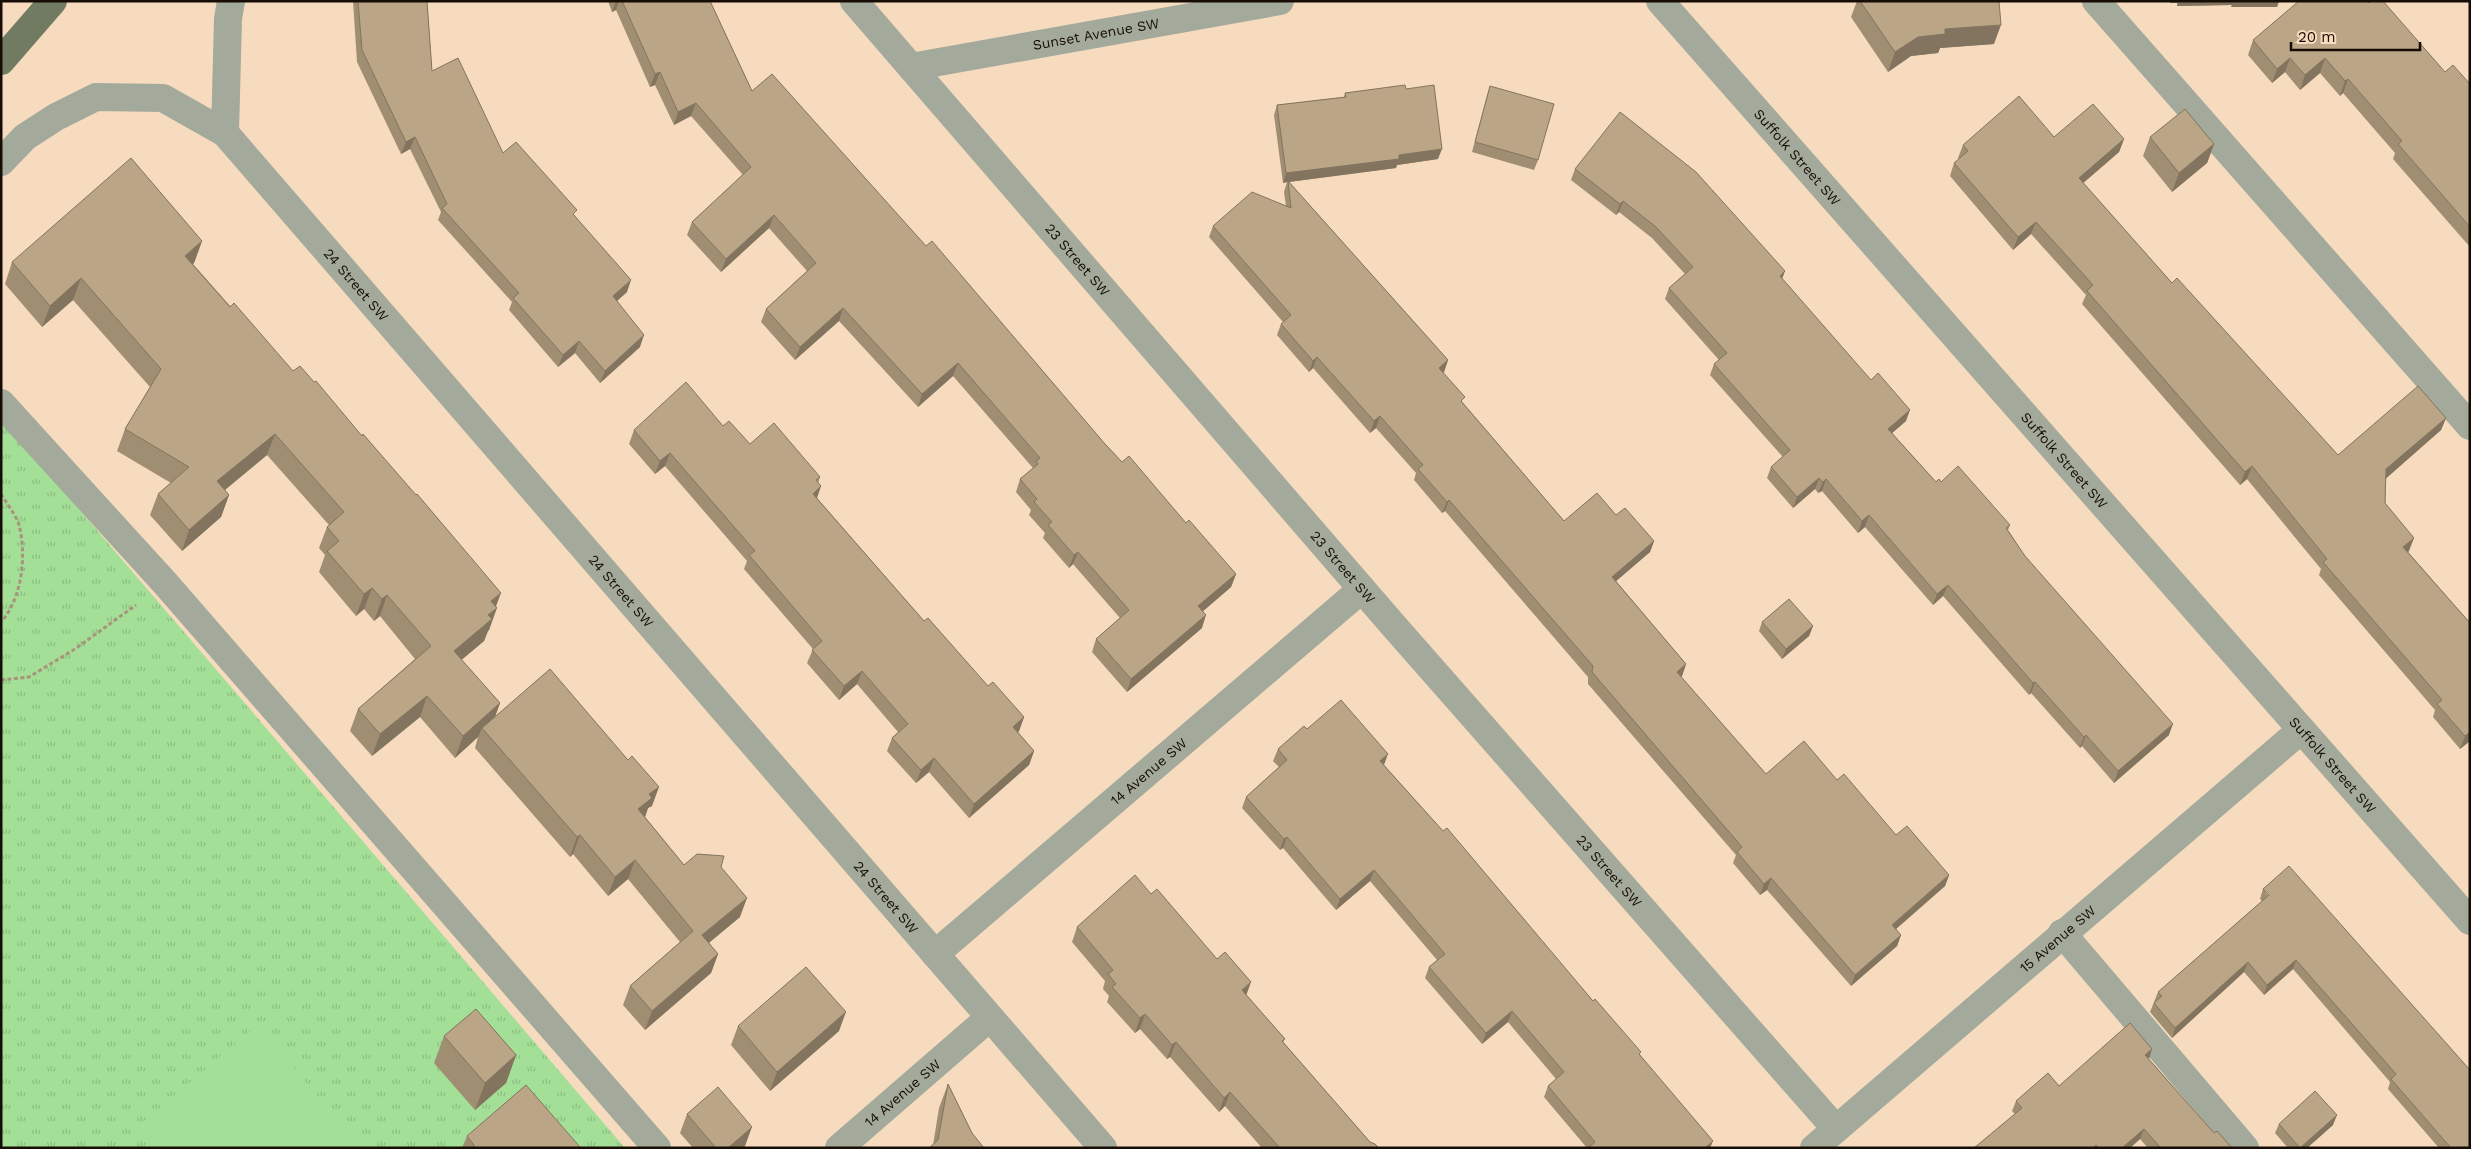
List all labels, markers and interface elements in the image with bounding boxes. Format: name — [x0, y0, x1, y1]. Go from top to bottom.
street label: Sunset Avenue SW — [1032, 15, 1161, 53]
scale bar — [2291, 20, 2420, 52]
text: 20 m — [2298, 28, 2336, 46]
street label: Suffolk Street SW — [1751, 106, 1844, 208]
street label: 23 Street SW — [1042, 220, 1113, 299]
street label: 24 Street SW — [321, 245, 392, 324]
street label: Suffolk Street SW — [2018, 409, 2111, 512]
street label: 23 Street SW — [1307, 528, 1379, 607]
street label: 24 Street SW — [586, 552, 657, 630]
street label: Suffolk Street SW — [2286, 714, 2379, 816]
street label: 14 Avenue SW — [1107, 734, 1190, 808]
street label: 23 Street SW — [1573, 832, 1645, 910]
street label: 24 Street SW — [850, 858, 922, 937]
street label: 15 Avenue SW — [2017, 902, 2099, 976]
street label: 14 Avenue SW — [861, 1056, 944, 1130]

